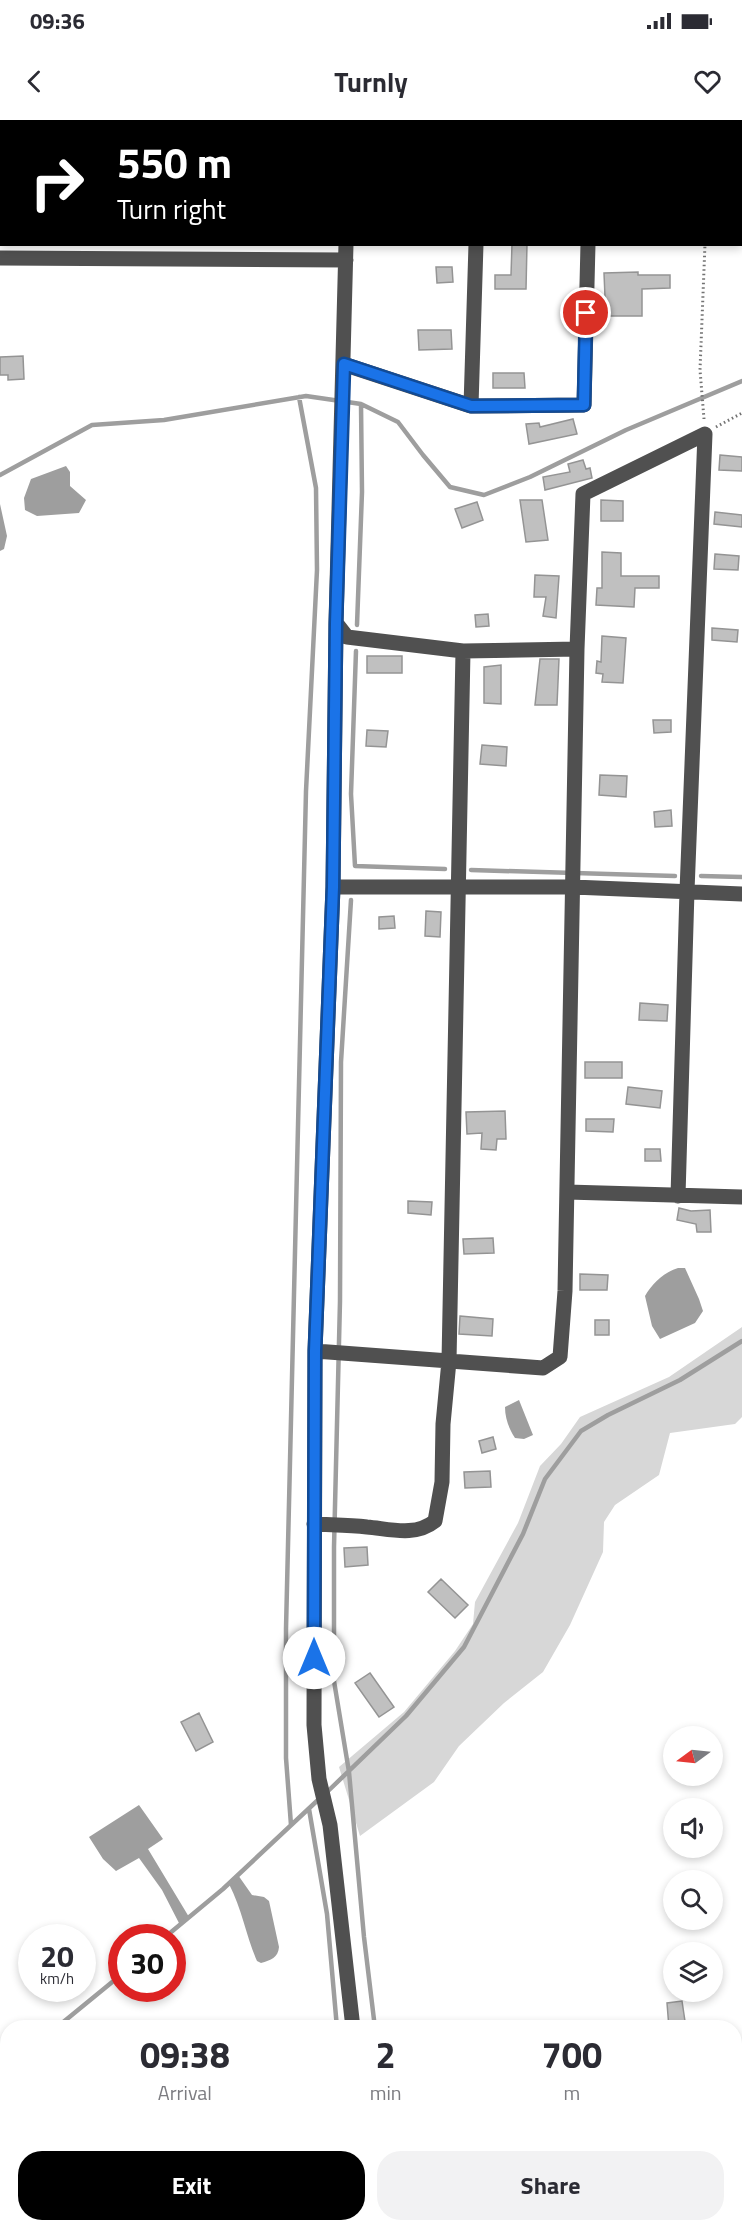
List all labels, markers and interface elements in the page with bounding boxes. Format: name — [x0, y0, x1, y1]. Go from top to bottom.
text: 09:36 — [30, 4, 85, 38]
text: Turnly — [334, 61, 408, 102]
icon: back — [18, 65, 51, 98]
icon: heart — [691, 65, 724, 98]
text: 550 m — [117, 130, 232, 194]
icon: right — [18, 144, 96, 222]
text: Turn right — [117, 188, 226, 229]
pin — [560, 287, 611, 338]
icon: arrive — [569, 296, 602, 329]
position arrow — [282, 1626, 346, 1690]
north arrow — [663, 1726, 723, 1786]
map controls — [663, 1726, 723, 2002]
button: sound — [663, 1798, 723, 1858]
button: search — [663, 1870, 723, 1930]
speed limit sign: 30 — [108, 1924, 186, 2002]
text: 20 — [40, 1933, 74, 1979]
button: layers — [663, 1942, 723, 2002]
text: km/h — [40, 1967, 74, 1990]
text: 09:38 — [140, 2027, 230, 2082]
text: 2 — [376, 2027, 396, 2082]
text: 700 — [542, 2027, 602, 2082]
text: Arrival — [158, 2077, 212, 2108]
text: min — [370, 2077, 402, 2108]
text: m — [563, 2077, 580, 2108]
button: Exit — [18, 2151, 365, 2220]
button: Share — [377, 2151, 724, 2220]

